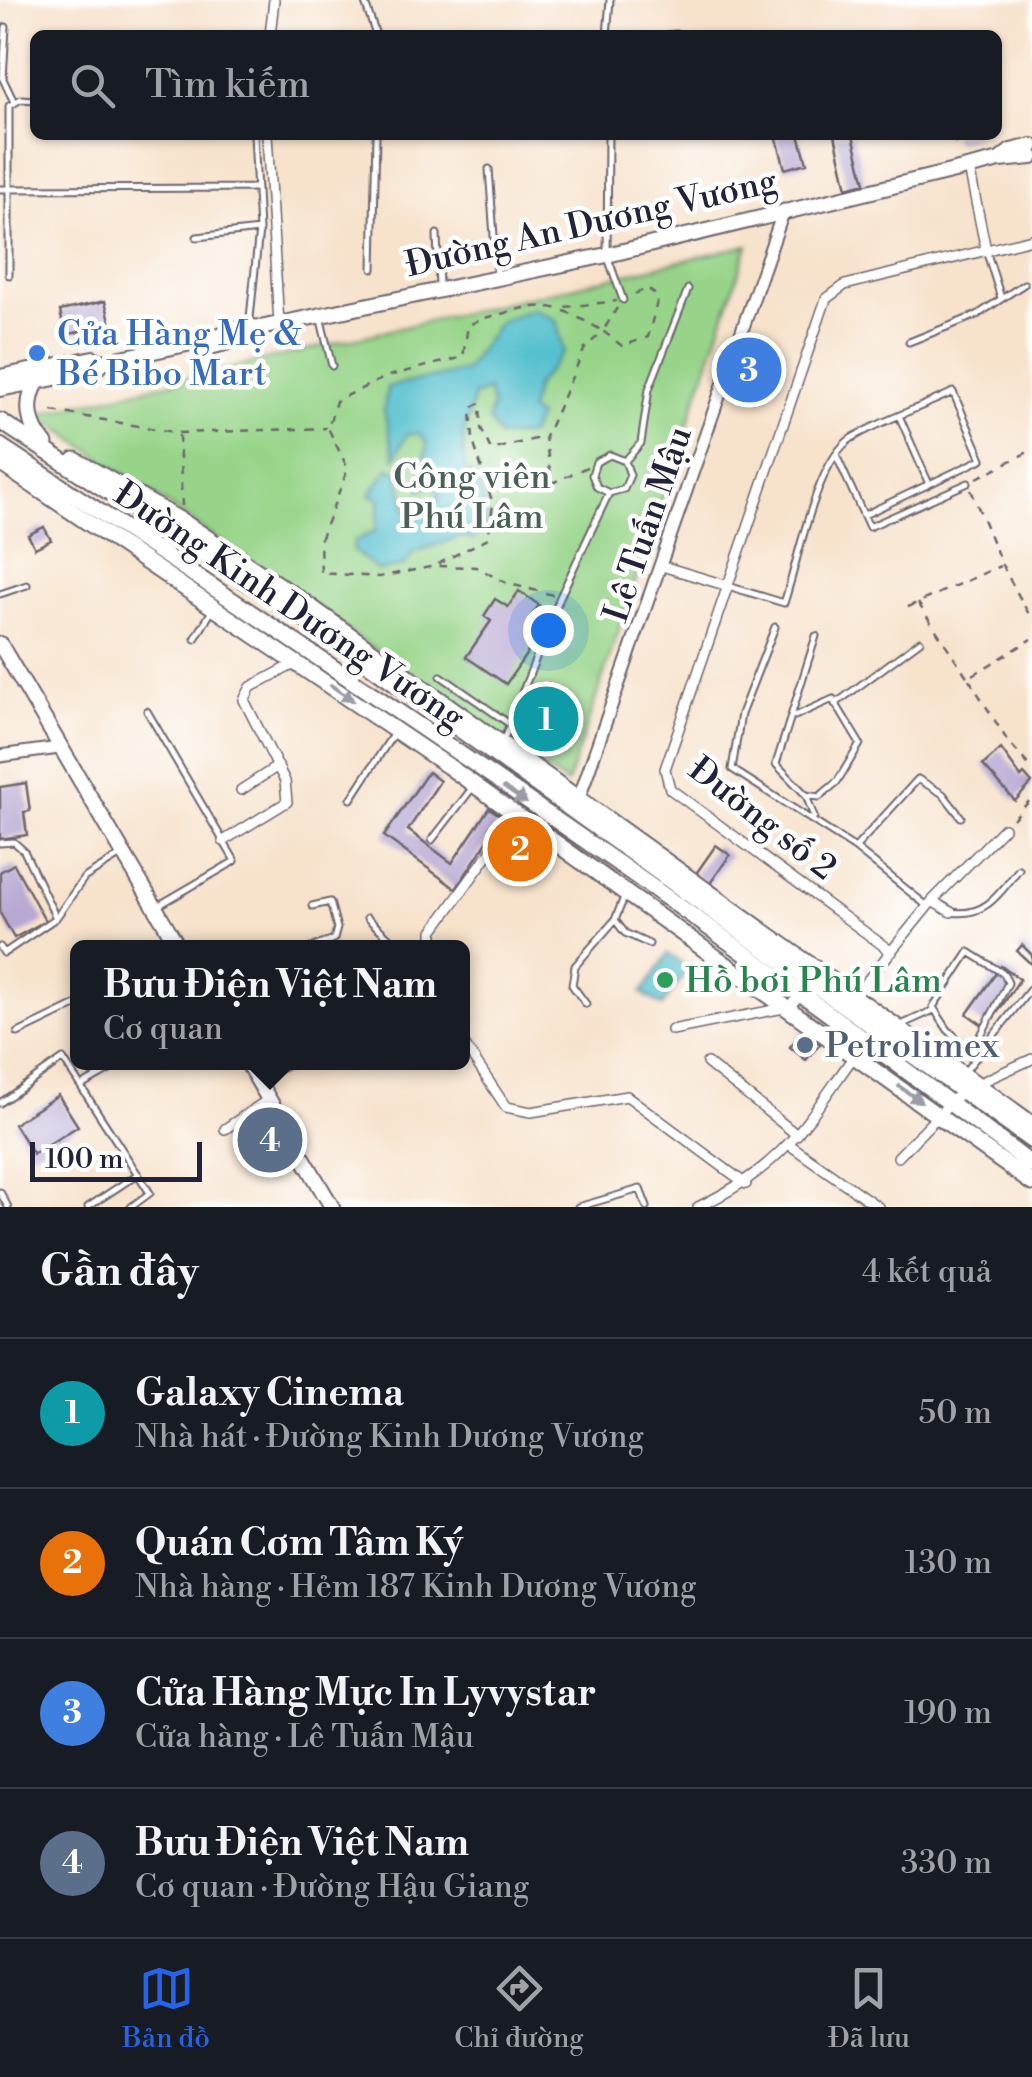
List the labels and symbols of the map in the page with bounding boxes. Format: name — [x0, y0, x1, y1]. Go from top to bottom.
street label: Đường An Dương Vương — [401, 160, 781, 287]
place label: Cửa Hàng Mẹ & Bé Bibo Mart — [56, 313, 302, 396]
pin: 3 — [716, 332, 782, 408]
marker: Cửa Hàng Mẹ & Bé Bibo Mart — [26, 342, 48, 364]
street label: Lê Tuấn Mậu — [595, 421, 702, 628]
park label: Công viên Phú Lâm — [393, 456, 551, 539]
street label: Đường Kinh Dương Vương — [106, 473, 473, 740]
your location — [523, 605, 574, 656]
pin: 1 — [514, 682, 578, 756]
one-way arrow — [329, 683, 356, 702]
street label: Đường số 2 — [680, 748, 844, 890]
one-way arrow — [502, 785, 529, 803]
pin: 2 — [488, 812, 552, 886]
place label: Hồ bơi Phú Lâm — [685, 960, 942, 1003]
marker: Hồ bơi Phú Lâm — [654, 969, 676, 991]
place label: Petrolimex — [825, 1025, 1000, 1068]
marker: Petrolimex — [794, 1034, 816, 1056]
one-way arrow — [896, 1084, 923, 1104]
pin: 4 — [238, 1102, 302, 1178]
scale bar — [30, 1137, 202, 1182]

